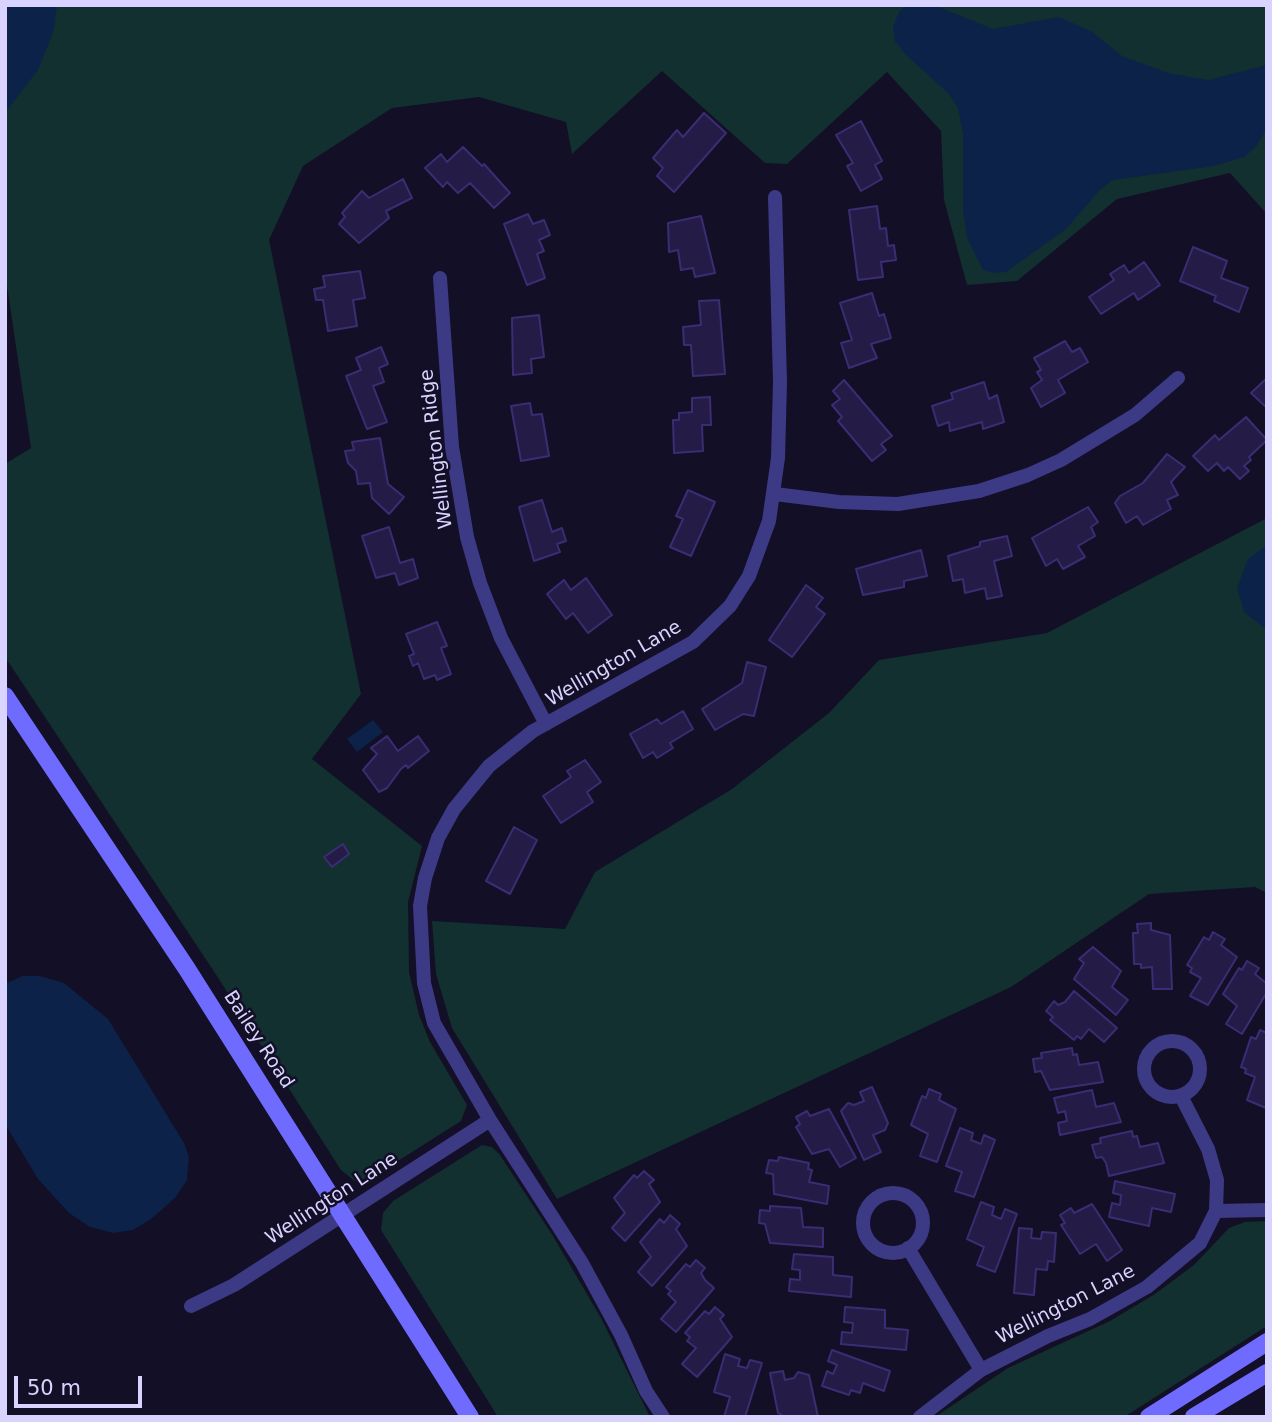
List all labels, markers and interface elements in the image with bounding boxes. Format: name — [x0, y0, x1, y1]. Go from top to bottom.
street label: Wellington Ridge — [416, 368, 458, 530]
street label: Wellington Lane — [542, 616, 686, 712]
street label: Bailey Road — [218, 987, 298, 1093]
street label: Wellington Lane — [262, 1148, 402, 1250]
street label: Wellington Lane — [993, 1260, 1139, 1350]
scale bar — [18, 1362, 145, 1406]
text: 50 m — [27, 1376, 81, 1400]

